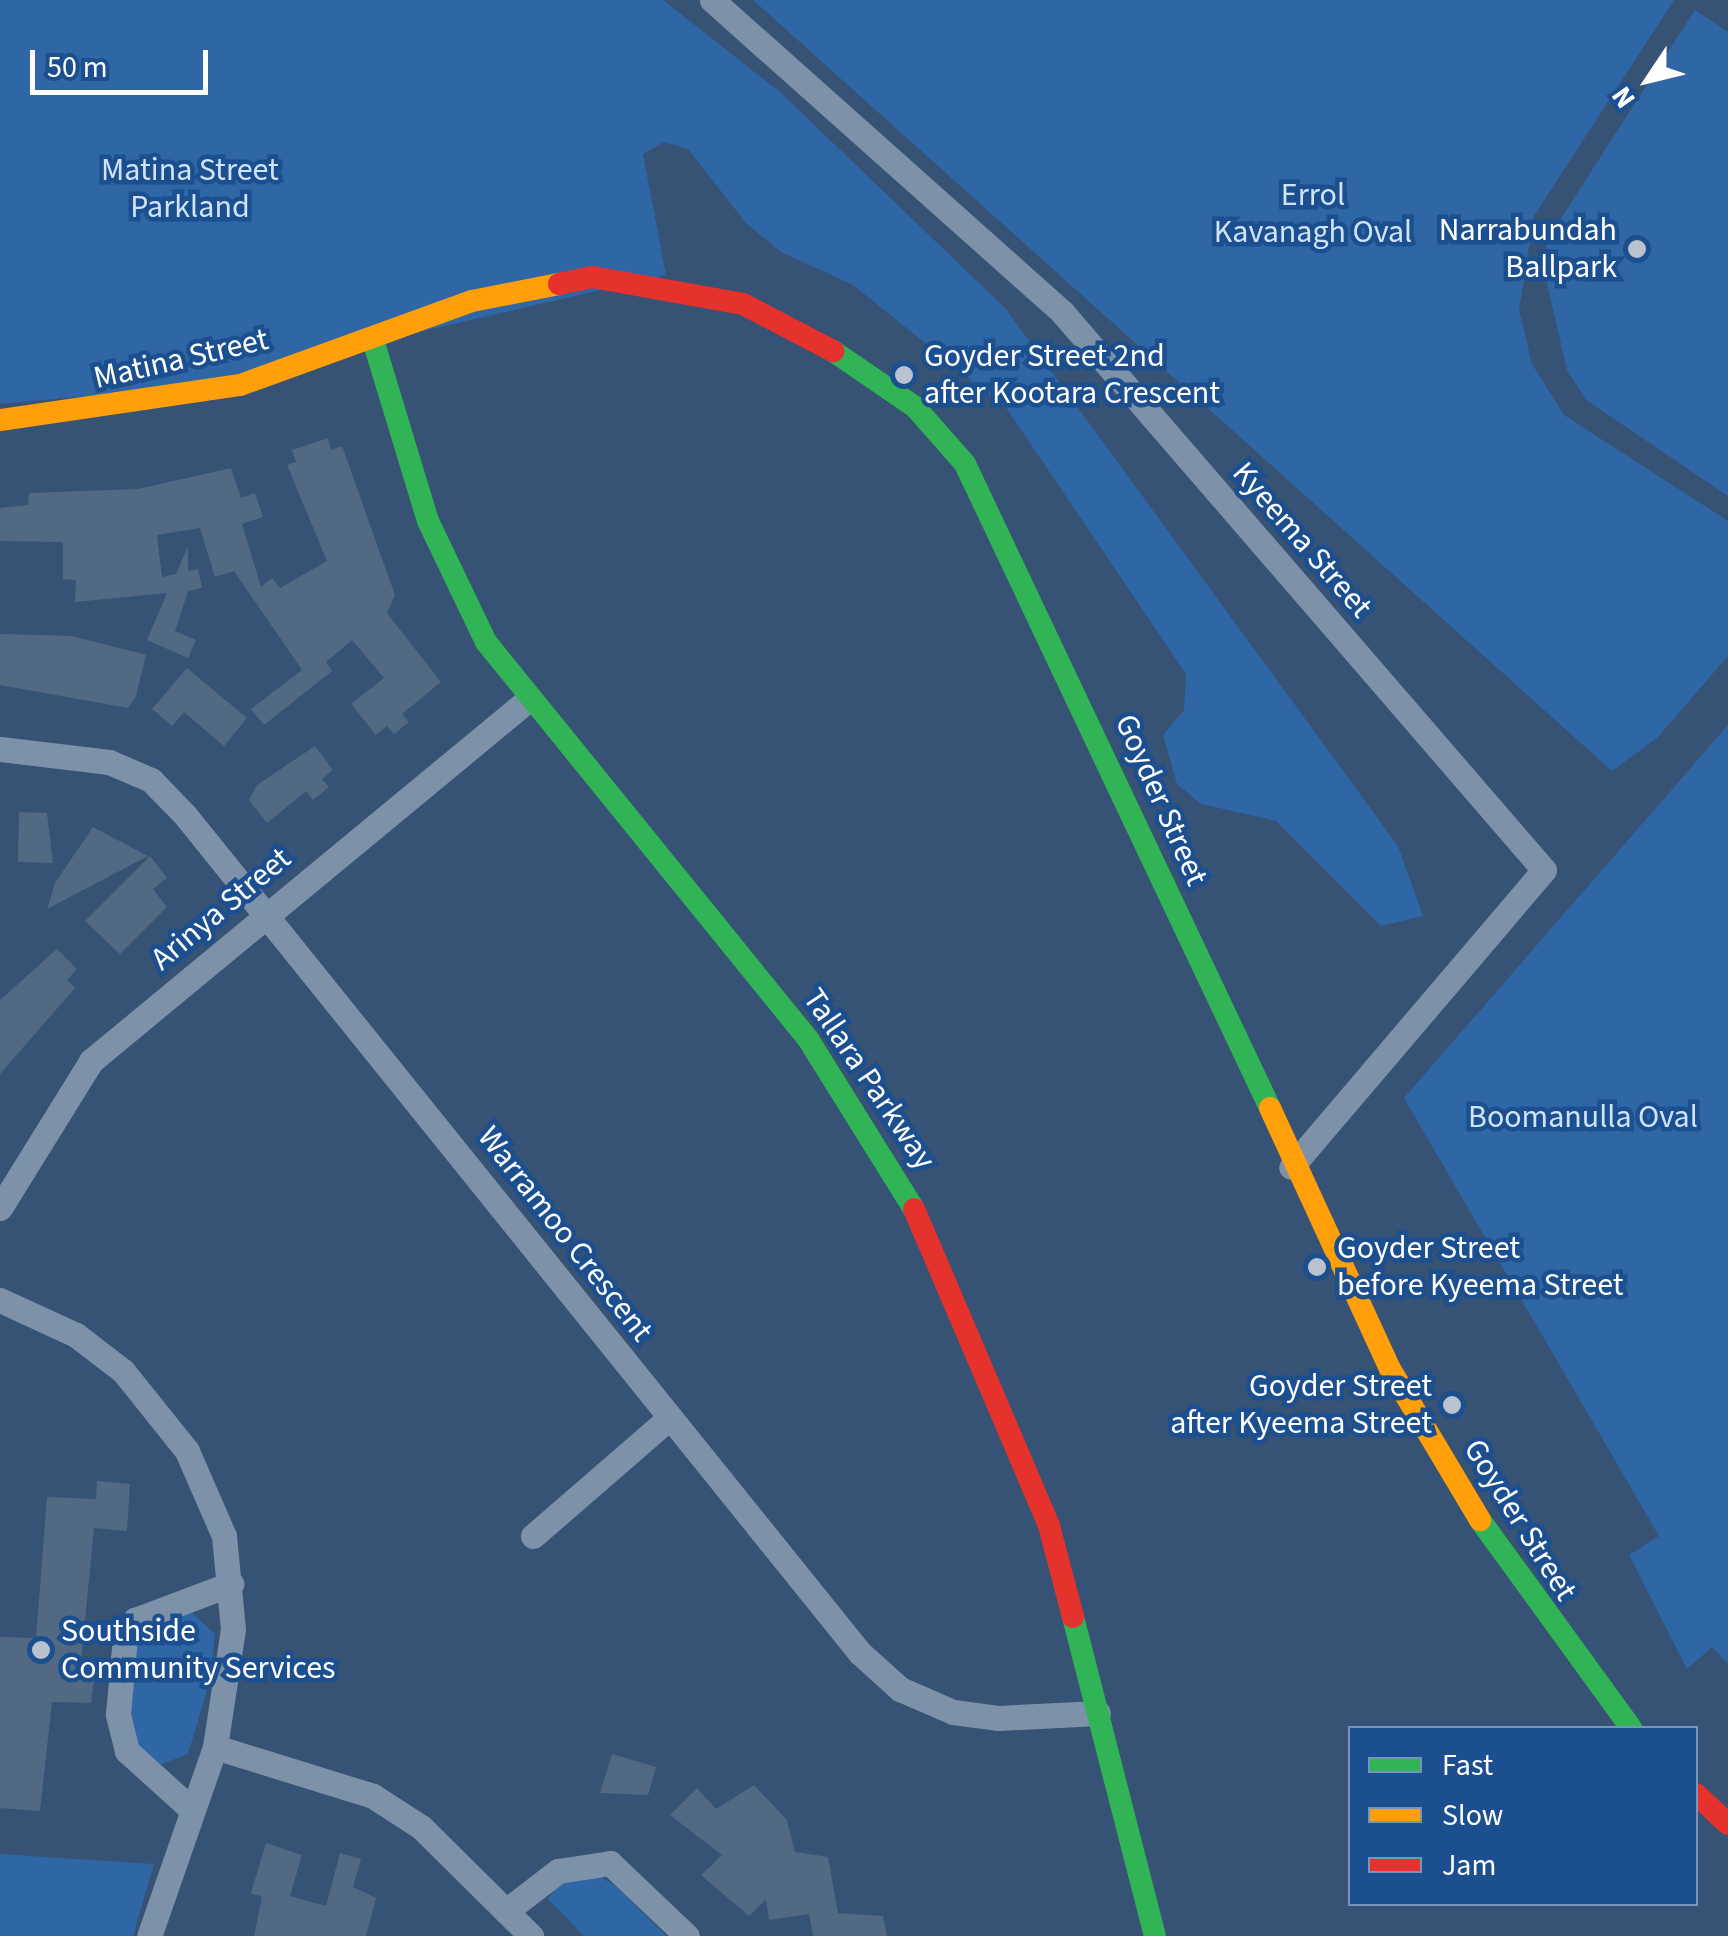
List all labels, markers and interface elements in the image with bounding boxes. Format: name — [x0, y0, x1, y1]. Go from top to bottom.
scale bar — [35, 30, 212, 92]
north arrow — [1598, 30, 1698, 130]
text: 50 m — [47, 46, 108, 89]
text: N — [1602, 78, 1645, 116]
park label: Matina Street Parkland — [101, 152, 279, 227]
park label: Errol Kavanagh Oval — [1214, 177, 1412, 252]
place label: Narrabundah Ballpark — [1439, 212, 1617, 287]
marker: Narrabundah Ballpark — [1626, 238, 1648, 260]
street label: Matina Street — [90, 320, 272, 398]
place label: Goyder Street 2nd after Kootara Crescent — [924, 338, 1220, 413]
marker: Goyder Street 2nd after Kootara Crescent — [893, 364, 915, 386]
street label: Kyeema Street — [1224, 454, 1380, 626]
street label: Goyder Street — [1106, 709, 1216, 891]
street label: Arinya Street — [143, 839, 299, 979]
street label: Tallara Parkway — [794, 981, 944, 1177]
park label: Boomanulla Oval — [1468, 1098, 1698, 1136]
street label: Warramoo Crescent — [469, 1119, 661, 1349]
place label: Goyder Street before Kyeema Street — [1337, 1230, 1624, 1305]
marker: Goyder Street before Kyeema Street — [1306, 1256, 1328, 1278]
place label: Goyder Street after Kyeema Street — [1170, 1368, 1432, 1443]
marker: Goyder Street after Kyeema Street — [1441, 1394, 1463, 1416]
street label: Goyder Street — [1455, 1432, 1585, 1608]
place label: Southside Community Services — [61, 1613, 335, 1688]
marker: Southside Community Services — [30, 1639, 52, 1661]
legend — [1348, 1726, 1698, 1906]
text: Fast — [1442, 1744, 1493, 1787]
text: Slow — [1442, 1794, 1503, 1837]
text: Jam — [1442, 1844, 1496, 1887]

